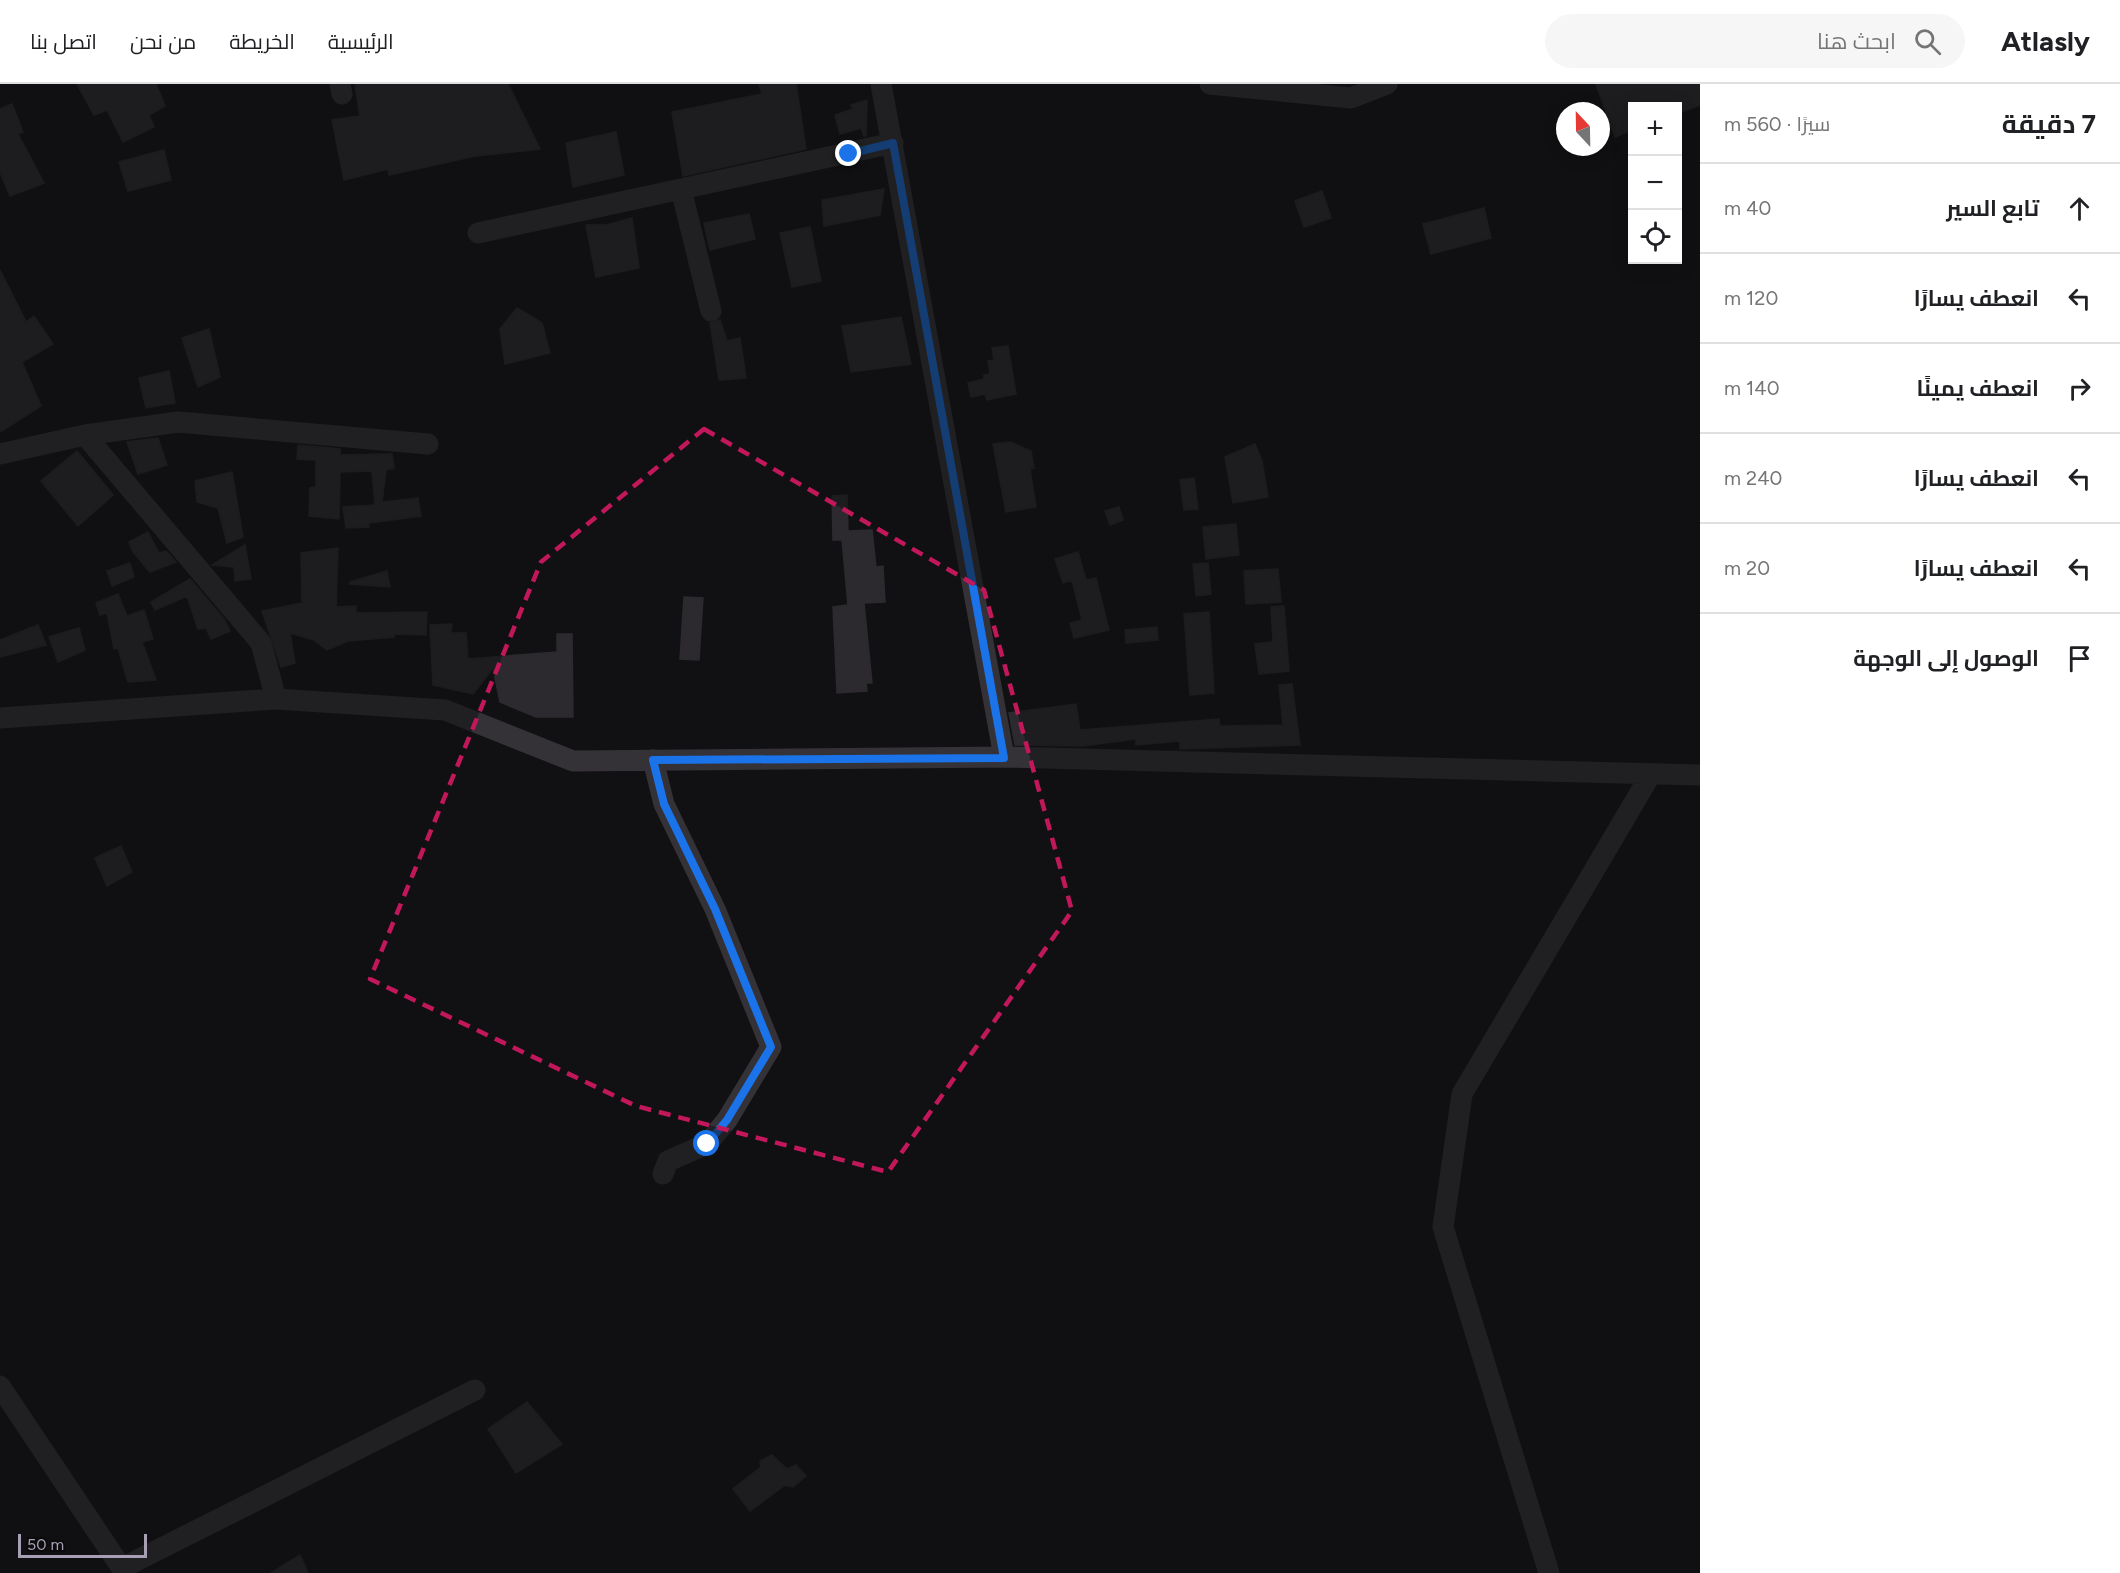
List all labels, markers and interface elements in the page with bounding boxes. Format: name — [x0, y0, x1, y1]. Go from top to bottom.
search box — [1545, 14, 1965, 68]
text: Atlasly — [2001, 24, 2090, 58]
icon: search — [1911, 25, 1944, 58]
text: ابحث هنا — [1817, 28, 1896, 55]
text: اتصل بنا — [30, 29, 97, 54]
text: من نحن — [130, 29, 196, 54]
text: الخريطة — [229, 29, 295, 54]
text: الرئيسية — [328, 29, 394, 54]
north arrow — [1556, 102, 1610, 156]
map controls — [1628, 102, 1682, 264]
button: + — [1628, 102, 1682, 156]
text: 7 دقيقة — [2002, 108, 2096, 140]
text: سيرًا · 560 m — [1724, 112, 1830, 136]
route end — [835, 140, 861, 166]
button: − — [1628, 156, 1682, 210]
icon: ahead — [2063, 192, 2096, 225]
text: تابع السير — [1946, 195, 2039, 222]
text: 40 m — [1724, 196, 1771, 220]
button: locate — [1628, 210, 1682, 264]
icon: left — [2063, 282, 2096, 315]
text: انعطف يسارًا — [1914, 285, 2039, 312]
text: 120 m — [1724, 286, 1778, 310]
icon: right — [2063, 372, 2096, 405]
text: انعطف يمينًا — [1916, 375, 2039, 402]
text: 140 m — [1724, 376, 1779, 400]
icon: left — [2063, 462, 2096, 495]
text: انعطف يسارًا — [1914, 465, 2039, 492]
text: 240 m — [1724, 466, 1782, 490]
icon: left — [2063, 552, 2096, 585]
text: انعطف يسارًا — [1914, 555, 2039, 582]
text: 20 m — [1724, 556, 1770, 580]
icon: arrive — [2063, 642, 2096, 675]
text: الوصول إلى الوجهة — [1853, 645, 2039, 672]
route start — [693, 1130, 719, 1156]
scale bar — [18, 1531, 147, 1558]
text: 50 m — [27, 1535, 64, 1554]

